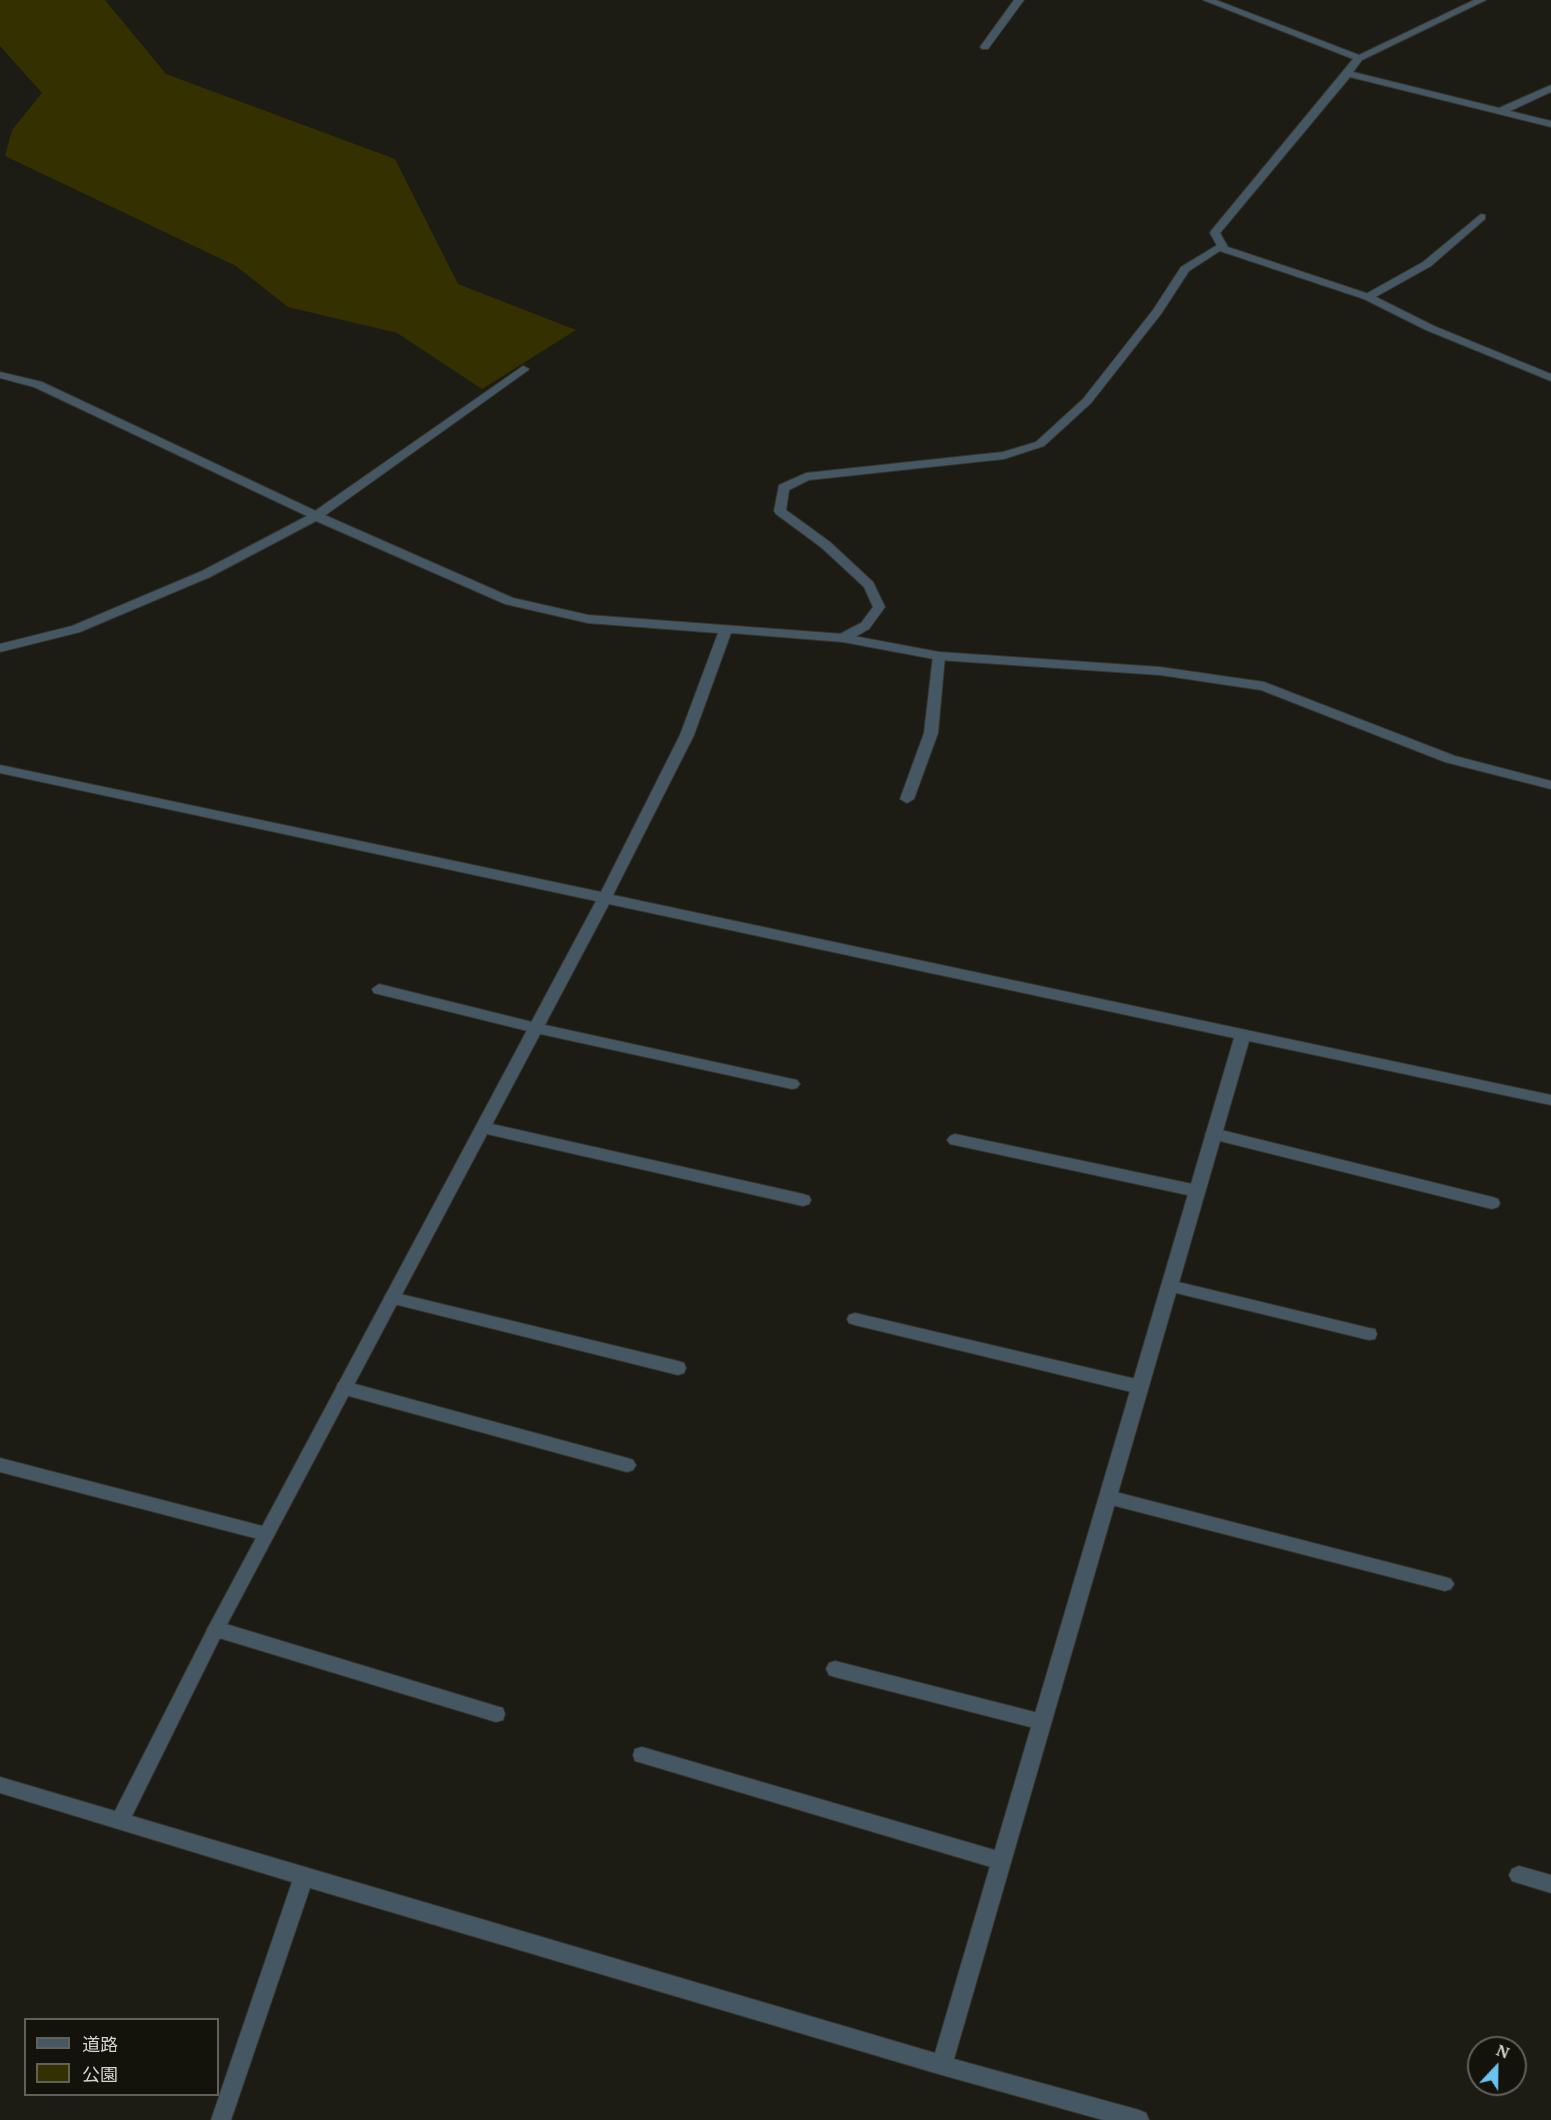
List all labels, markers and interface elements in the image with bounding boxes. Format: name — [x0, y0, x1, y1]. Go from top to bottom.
legend — [24, 2018, 219, 2096]
text: 道路 — [82, 2032, 118, 2056]
north arrow — [1467, 2036, 1527, 2096]
text: N — [1493, 2039, 1513, 2064]
text: 公園 — [82, 2062, 118, 2086]

